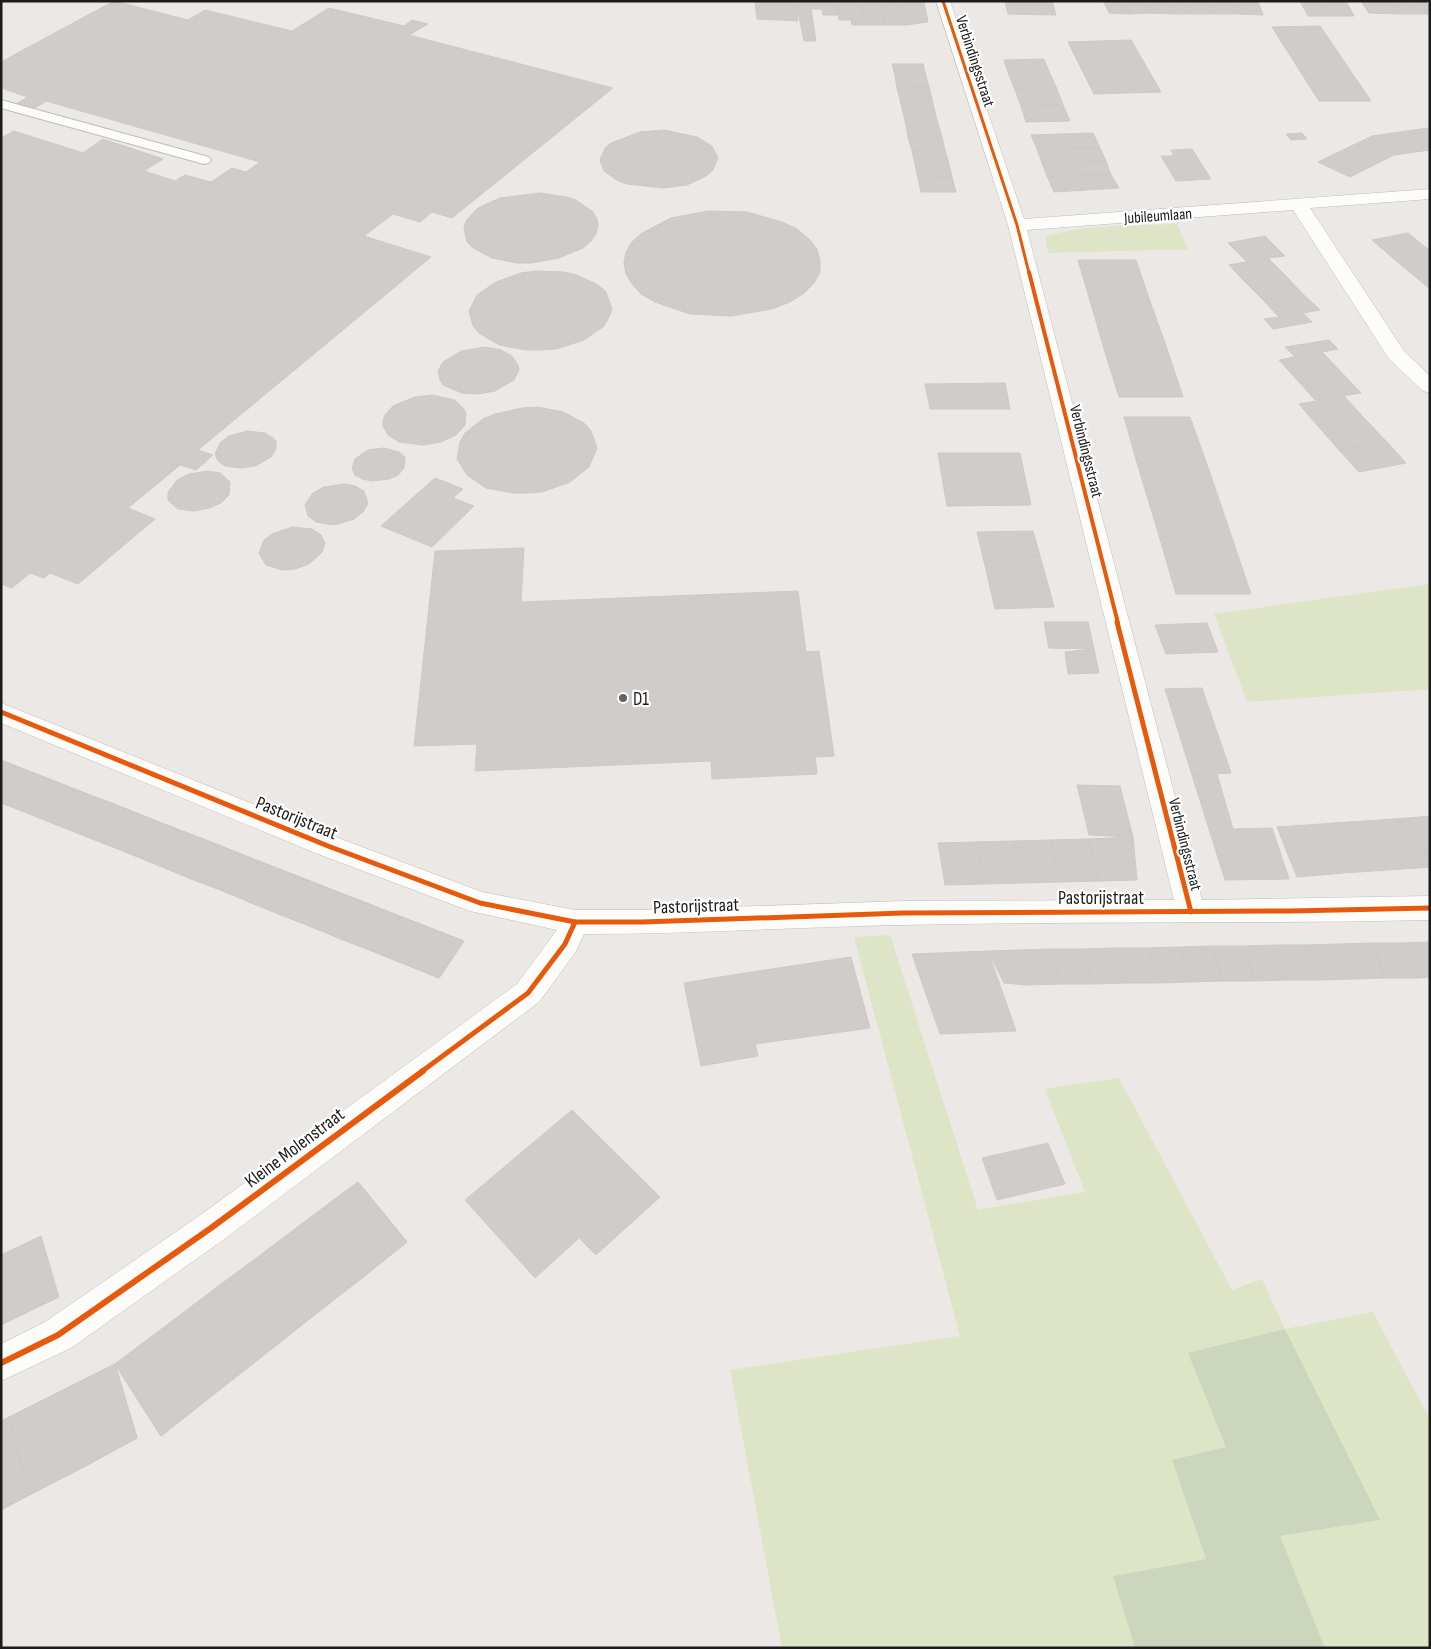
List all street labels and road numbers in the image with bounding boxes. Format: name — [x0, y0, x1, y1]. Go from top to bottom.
street label: Verbindingsstraat — [951, 13, 998, 110]
street label: Jubileumlaan — [1122, 205, 1193, 228]
street label: Verbindingsstraat — [1065, 403, 1106, 500]
street label: Pastorijstraat — [252, 792, 341, 845]
street label: Verbindingsstraat — [1164, 796, 1205, 893]
street label: Pastorijstraat — [1058, 887, 1144, 910]
street label: Pastorijstraat — [653, 893, 740, 919]
street label: Kleine Molenstraat — [241, 1103, 349, 1193]

